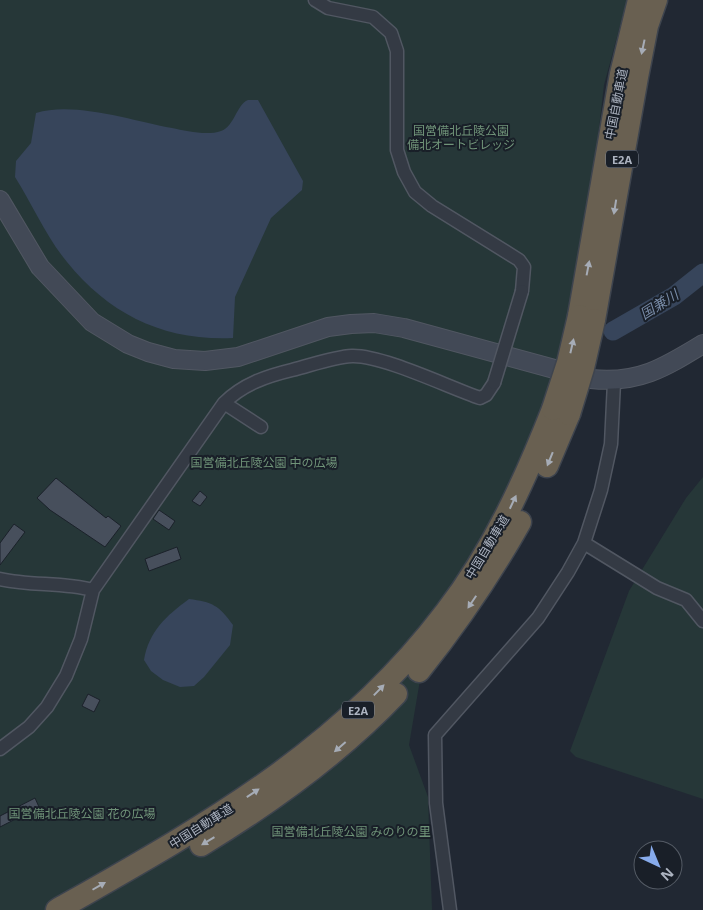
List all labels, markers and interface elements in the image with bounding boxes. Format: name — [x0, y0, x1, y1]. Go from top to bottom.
one-way arrow — [639, 39, 647, 54]
street label: 中国自動車道 — [601, 67, 631, 141]
park label: 国営備北丘陵公園 備北オートビレッジ — [407, 122, 515, 153]
road number: E2A — [606, 150, 638, 168]
one-way arrow — [610, 199, 618, 215]
one-way arrow — [584, 260, 592, 275]
water label: 国兼川 — [636, 284, 684, 323]
one-way arrow — [568, 338, 576, 354]
one-way arrow — [546, 452, 554, 467]
park label: 国営備北丘陵公園 中の広場 — [190, 454, 338, 471]
one-way arrow — [510, 495, 518, 509]
street label: 中国自動車道 — [461, 512, 513, 582]
one-way arrow — [467, 595, 477, 608]
one-way arrow — [373, 684, 385, 696]
road number: E2A — [342, 702, 374, 718]
one-way arrow — [334, 741, 346, 753]
one-way arrow — [247, 788, 260, 798]
street label: 中国自動車道 — [166, 800, 236, 852]
park label: 国営備北丘陵公園 花の広場 — [8, 805, 156, 822]
park label: 国営備北丘陵公園 みのりの里 — [271, 823, 431, 840]
one-way arrow — [201, 837, 214, 846]
north arrow — [633, 840, 683, 890]
text: N — [657, 864, 678, 886]
one-way arrow — [92, 882, 107, 890]

